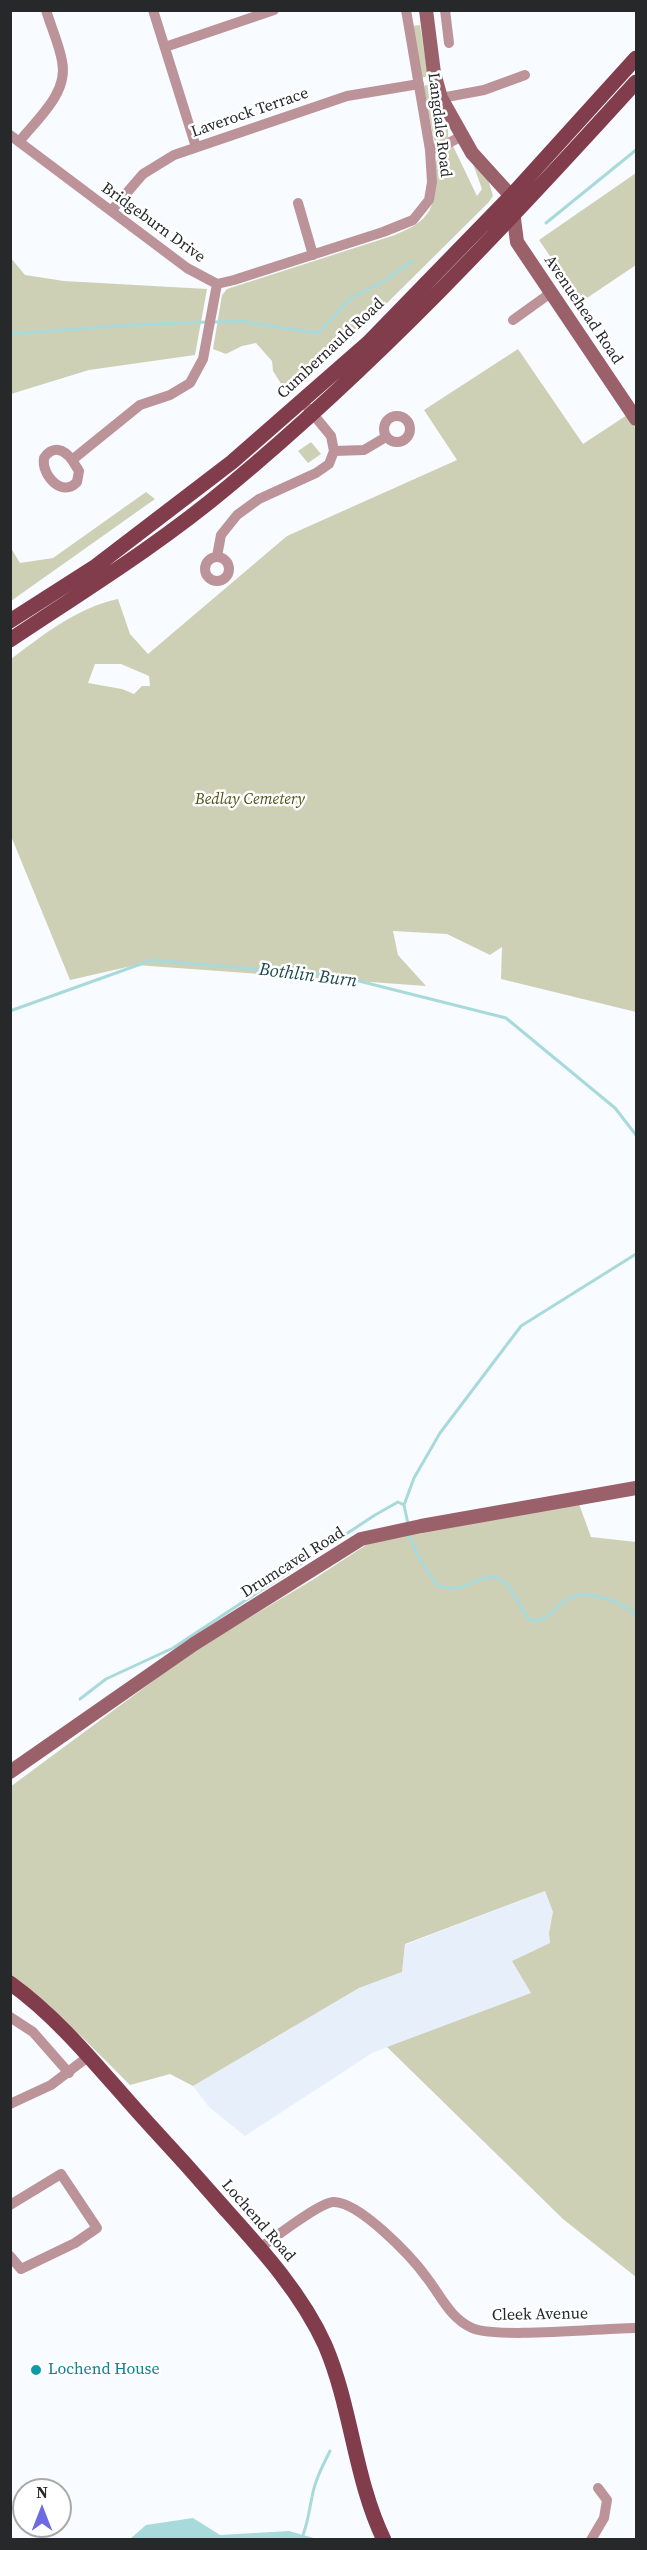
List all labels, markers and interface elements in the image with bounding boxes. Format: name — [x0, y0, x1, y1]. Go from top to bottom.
street label: Langdale Road — [423, 72, 455, 178]
street label: Laverock Terrace — [189, 84, 311, 142]
street label: Bridgeburn Drive — [97, 179, 209, 267]
street label: Avenuehead Road — [539, 252, 627, 368]
street label: Cumbernauld Road — [274, 295, 388, 403]
park label: Bedlay Cemetery — [195, 790, 305, 810]
water label: Bothlin Burn — [258, 959, 358, 993]
street label: Drumcavel Road — [238, 1524, 348, 1602]
street label: Lochend Road — [217, 2176, 299, 2266]
street label: Cleek Avenue — [492, 2305, 588, 2325]
place label: Lochend House — [48, 2360, 160, 2380]
marker: Lochend House — [29, 2363, 43, 2377]
north arrow — [12, 2478, 72, 2538]
text: N — [36, 2481, 48, 2503]

